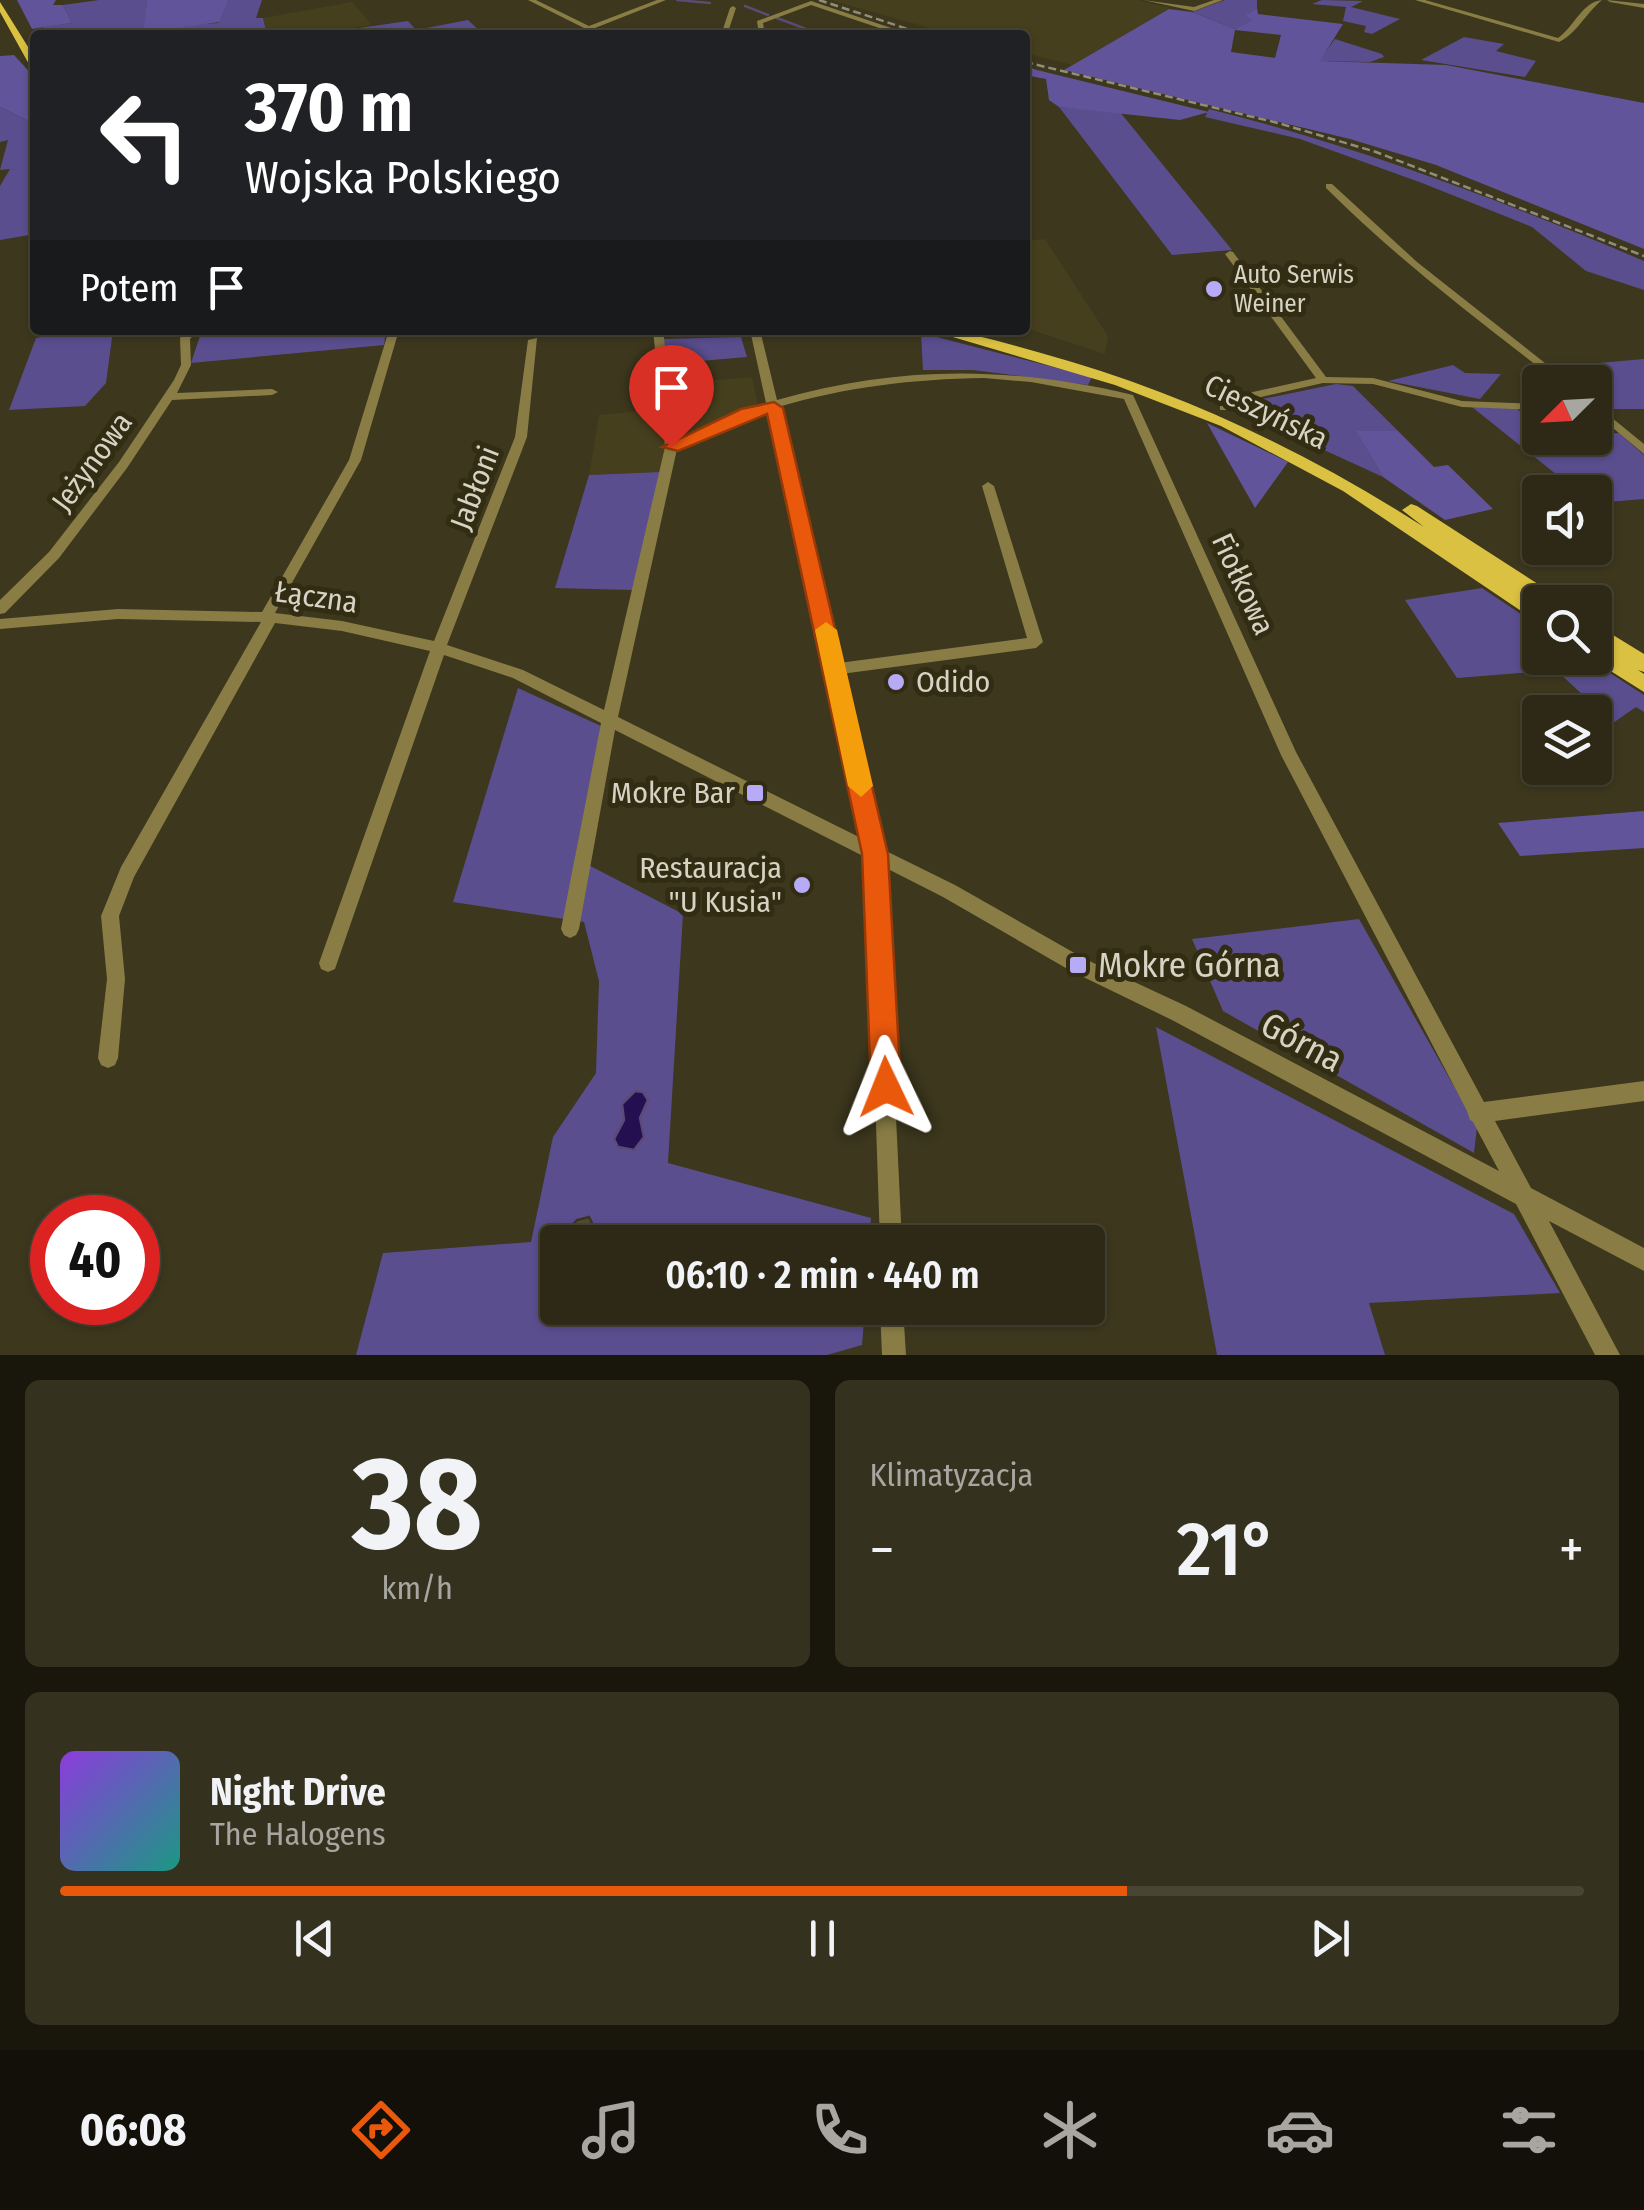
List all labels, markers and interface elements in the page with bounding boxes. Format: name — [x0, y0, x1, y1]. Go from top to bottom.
text: 370 m — [245, 66, 413, 150]
icon: left — [80, 70, 210, 200]
text: Wojska Polskiego — [245, 151, 561, 205]
icon: arrive — [199, 260, 254, 315]
place label: Auto Serwis Weiner — [1234, 260, 1354, 319]
text: Potem — [80, 265, 179, 311]
marker: Auto Serwis Weiner — [1203, 278, 1225, 300]
pin — [629, 345, 714, 448]
icon: arrive — [644, 360, 699, 415]
north arrow — [1522, 365, 1612, 455]
map controls — [1522, 365, 1612, 785]
street label: Cieszyńska — [1199, 367, 1333, 457]
street label: Jeżynowa — [44, 405, 140, 519]
street label: Jabłoni — [443, 441, 507, 535]
button: sound — [1522, 475, 1612, 565]
street label: Fiołkowa — [1204, 528, 1282, 640]
street label: Łączna — [272, 573, 360, 621]
button: search — [1522, 585, 1612, 675]
place label: Odido — [916, 664, 990, 700]
marker: Odido — [885, 671, 907, 693]
button: layers — [1522, 695, 1612, 785]
place label: Mokre Bar — [611, 775, 736, 811]
marker: Mokre Bar — [744, 782, 766, 804]
place label: Restauracja "U Kusia" — [639, 850, 782, 920]
marker: Restauracja "U Kusia" — [791, 874, 813, 896]
place label: Mokre Górna — [1098, 944, 1281, 986]
marker: Mokre Górna — [1067, 954, 1089, 976]
street label: Górna — [1254, 1003, 1350, 1081]
position arrow — [834, 1035, 938, 1139]
speed limit sign: 40 — [30, 1195, 160, 1325]
text: 06:10 · 2 min · 440 m — [665, 1252, 980, 1298]
text: 38 — [352, 1426, 482, 1582]
text: Klimatyzacja — [870, 1456, 1033, 1494]
text: 21° — [1177, 1505, 1276, 1595]
text: − — [870, 1517, 894, 1583]
text: + — [1559, 1517, 1584, 1583]
text: km/h — [382, 1569, 453, 1607]
text: Night Drive — [210, 1769, 386, 1815]
text: The Halogens — [210, 1815, 386, 1853]
icon: previous — [287, 1911, 342, 1966]
icon: pause — [795, 1911, 850, 1966]
icon: next — [1303, 1911, 1358, 1966]
icon: directions — [346, 2095, 416, 2165]
icon: music — [576, 2095, 646, 2165]
icon: phone — [805, 2095, 875, 2165]
icon: climate — [1035, 2095, 1105, 2165]
icon: car — [1265, 2095, 1335, 2165]
icon: filters — [1494, 2095, 1564, 2165]
text: 06:08 — [80, 2103, 187, 2157]

